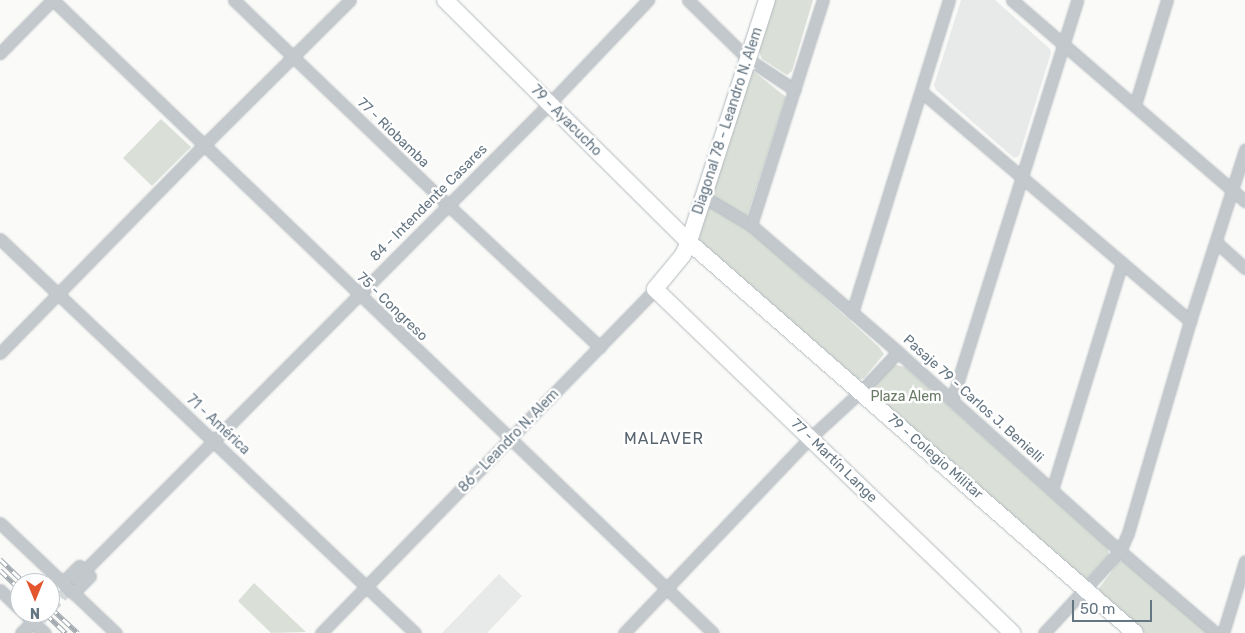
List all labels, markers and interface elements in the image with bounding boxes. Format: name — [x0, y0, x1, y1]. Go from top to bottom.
street label: Diagonal 78 - Leandro N. Alem — [690, 25, 766, 217]
street label: 79 - Ayacucho — [527, 82, 605, 160]
street label: 77 - Riobamba — [354, 95, 432, 171]
street label: 84 - Intendente Casares — [367, 141, 491, 265]
street label: 75 - Congreso — [353, 269, 431, 345]
street label: Pasaje 79 - Carlos J. Benielli — [900, 332, 1046, 466]
street label: 86 - Leandro N. Alem — [455, 386, 563, 496]
park label: Plaza Alem — [870, 389, 942, 405]
street label: 71 - América — [183, 391, 253, 459]
street label: 79 - Colegio Militar — [884, 411, 986, 503]
street label: 77 - Martín Lange — [787, 416, 881, 506]
district label: MALAVER — [623, 429, 705, 449]
north arrow — [10, 573, 60, 623]
scale bar — [1075, 590, 1155, 622]
text: 50 m — [1080, 600, 1115, 618]
text: N — [30, 604, 40, 621]

